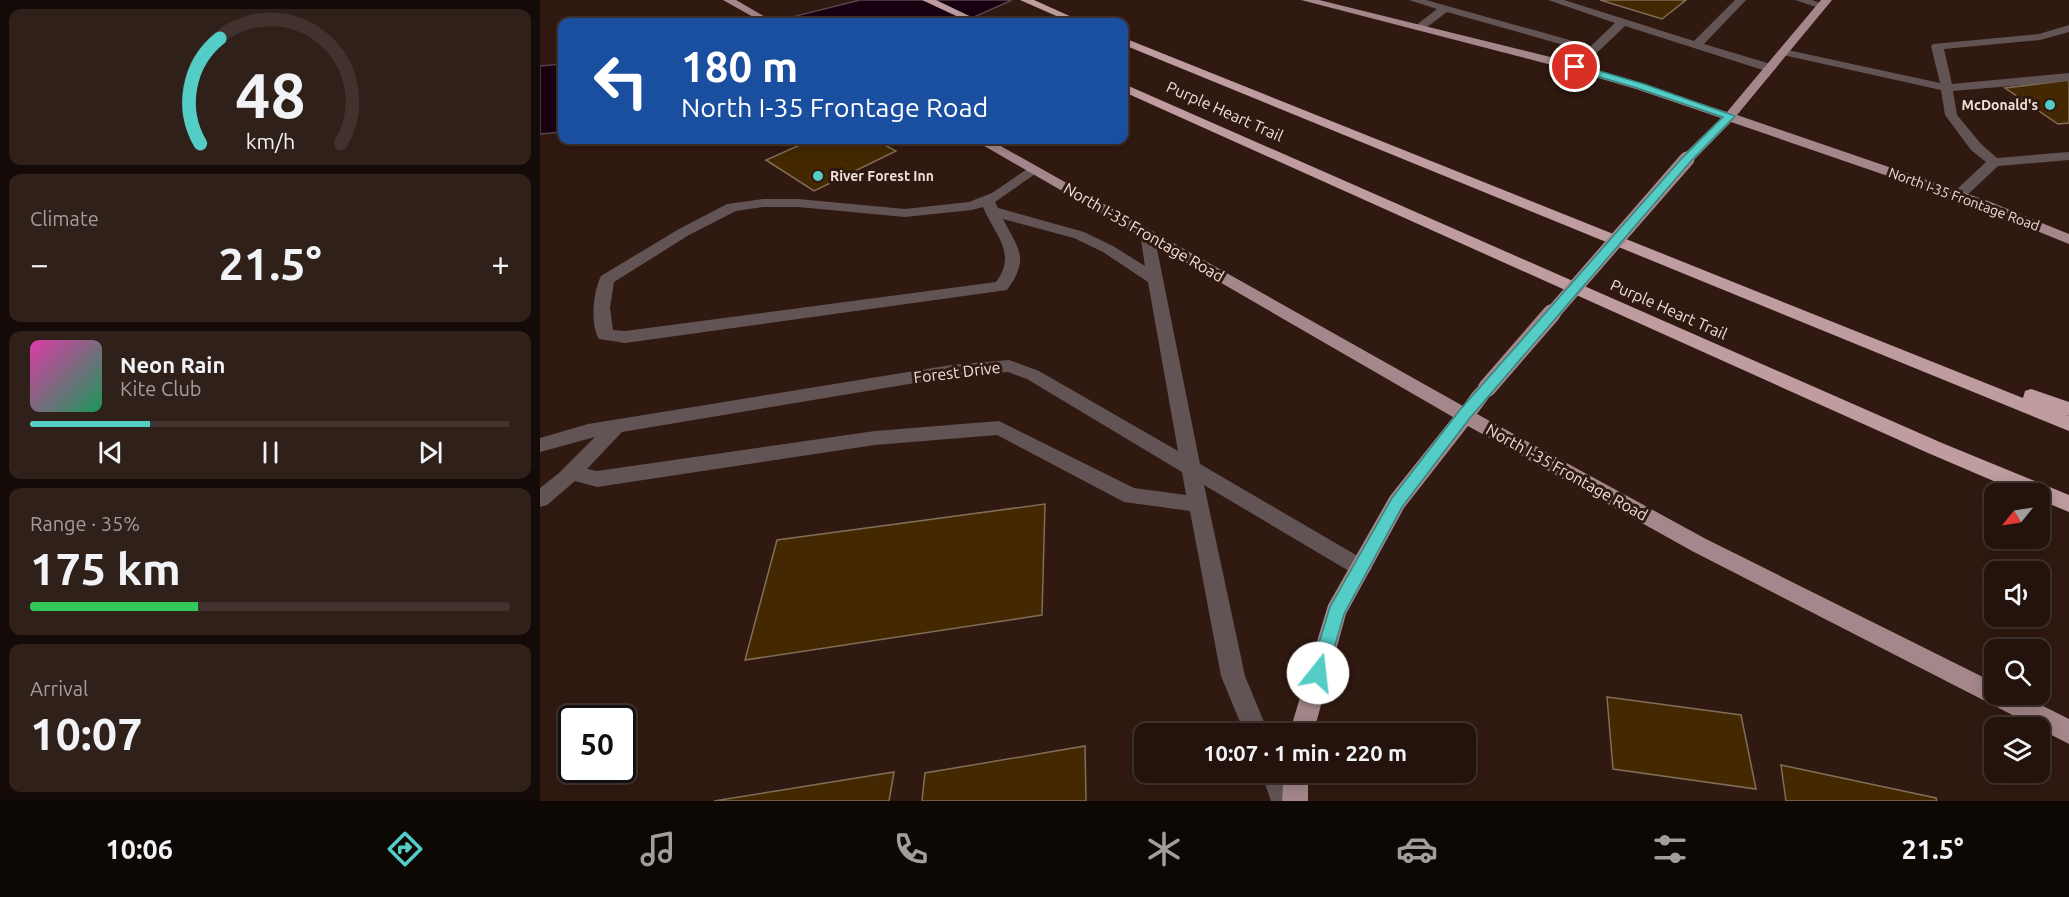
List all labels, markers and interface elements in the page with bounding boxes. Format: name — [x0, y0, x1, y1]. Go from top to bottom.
pin — [1549, 41, 1600, 92]
icon: left — [582, 42, 660, 120]
text: 180 m — [681, 43, 798, 90]
icon: arrive — [1558, 50, 1591, 83]
text: 48 — [235, 60, 305, 130]
street label: Purple Heart Trail — [1164, 77, 1286, 145]
text: North I-35 Frontage Road — [681, 92, 988, 122]
place label: McDonald's — [1962, 97, 2038, 113]
marker: McDonald's — [2043, 98, 2057, 112]
text: km/h — [245, 129, 295, 153]
street label: North I-35 Frontage Road — [1886, 164, 2042, 234]
place label: River Forest Inn — [830, 168, 934, 184]
marker: River Forest Inn — [811, 169, 825, 183]
street label: North I-35 Frontage Road — [1061, 179, 1227, 285]
text: Climate — [30, 207, 99, 230]
text: 21.5° — [218, 238, 322, 289]
text: − — [30, 245, 49, 282]
text: + — [491, 245, 510, 282]
street label: Purple Heart Trail — [1608, 275, 1730, 343]
text: Neon Rain — [120, 352, 225, 377]
street label: Forest Drive — [913, 358, 1001, 386]
text: Kite Club — [120, 377, 202, 400]
street label: North I-35 Frontage Road — [1483, 420, 1651, 524]
icon: previous — [94, 436, 127, 469]
icon: pause — [254, 436, 287, 469]
icon: next — [414, 436, 447, 469]
north arrow — [1984, 483, 2050, 549]
map controls — [1984, 483, 2050, 783]
text: Range · 35% — [30, 512, 140, 535]
text: 175 km — [30, 543, 181, 594]
button: sound — [1984, 561, 2050, 627]
button: search — [1984, 639, 2050, 705]
position arrow — [1286, 641, 1350, 705]
text: Arrival — [30, 677, 88, 700]
speed limit sign: 50 — [558, 705, 636, 783]
text: 10:07 — [30, 708, 143, 759]
button: layers — [1984, 717, 2050, 783]
text: 10:07 · 1 min · 220 m — [1203, 740, 1407, 765]
icon: directions — [384, 828, 426, 870]
icon: music — [637, 828, 679, 870]
icon: phone — [890, 828, 932, 870]
icon: climate — [1143, 828, 1185, 870]
icon: car — [1396, 828, 1438, 870]
icon: filters — [1649, 828, 1691, 870]
text: 10:06 — [105, 834, 173, 864]
text: 21.5° — [1902, 834, 1963, 864]

